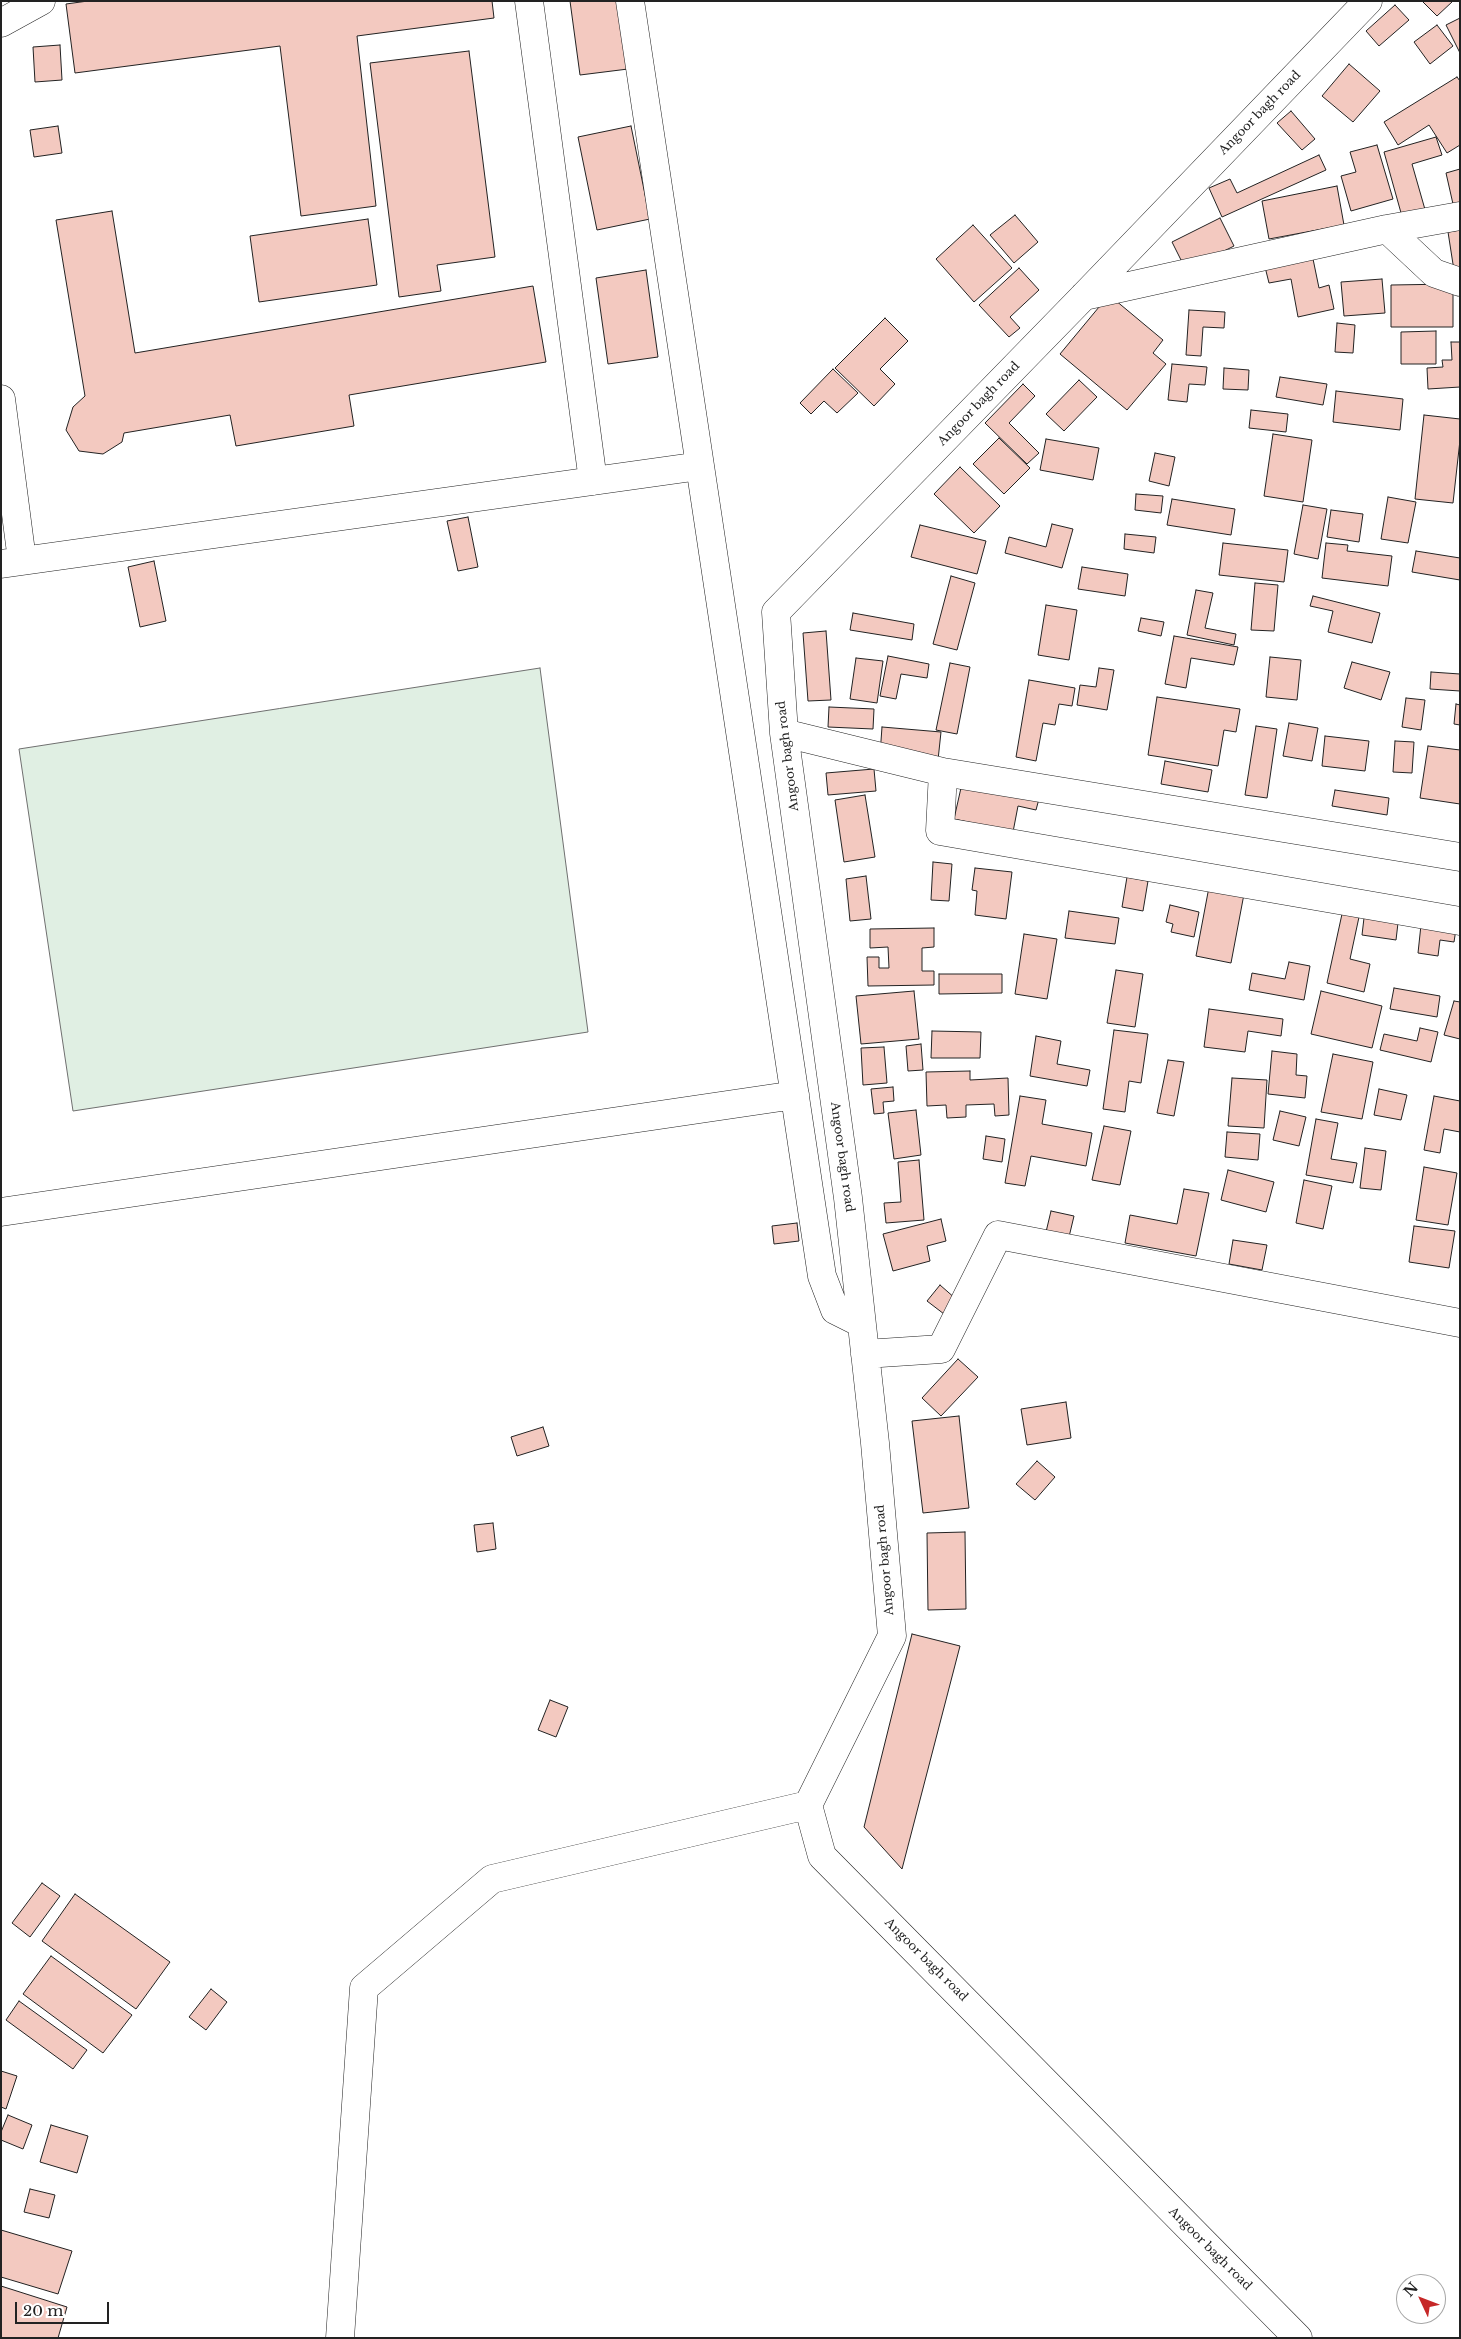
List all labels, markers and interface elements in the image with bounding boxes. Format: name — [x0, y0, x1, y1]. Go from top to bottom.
street label: Angoor bagh road — [1216, 68, 1304, 158]
street label: Angoor bagh road — [935, 359, 1023, 449]
street label: Angoor bagh road — [774, 700, 802, 812]
street label: Angoor bagh road — [827, 1101, 857, 1213]
street label: Angoor bagh road — [873, 1504, 897, 1616]
street label: Angoor bagh road — [882, 1916, 970, 2004]
street label: Angoor bagh road — [1166, 2205, 1254, 2293]
north arrow — [1396, 2274, 1446, 2324]
text: N — [1400, 2279, 1422, 2300]
scale bar — [18, 2292, 111, 2324]
text: 20 m — [23, 2301, 63, 2320]

